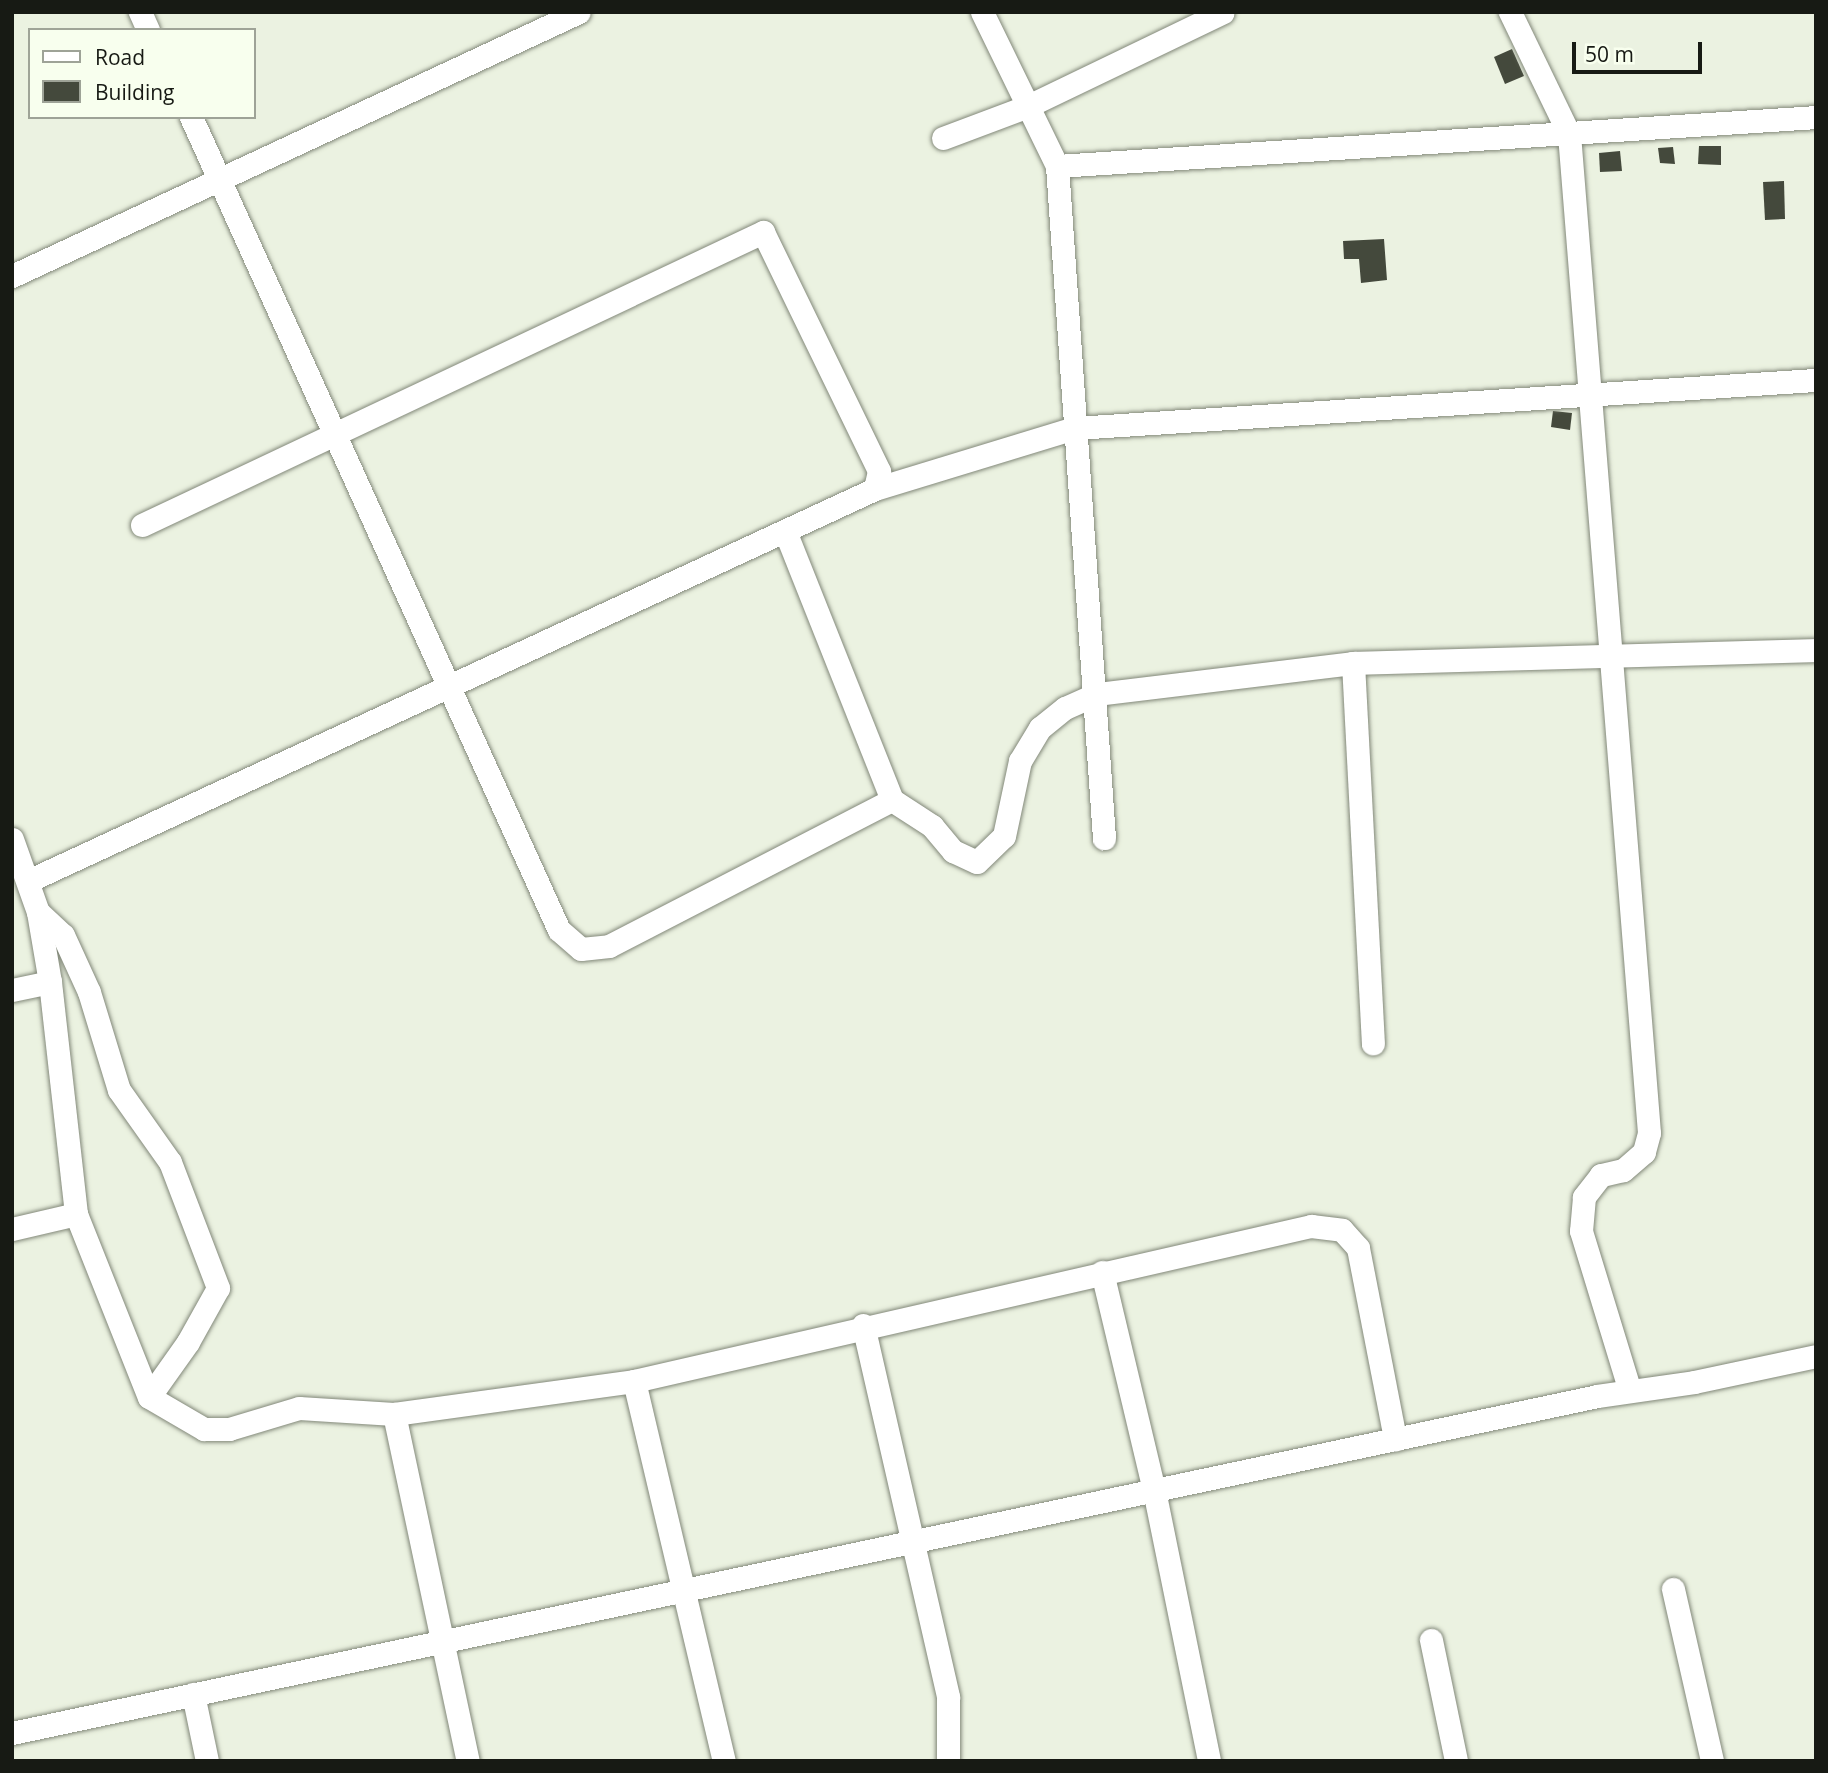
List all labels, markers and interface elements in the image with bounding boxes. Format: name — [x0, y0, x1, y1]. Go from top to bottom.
legend — [28, 28, 256, 119]
scale bar — [1576, 28, 1706, 72]
text: 50 m — [1585, 40, 1634, 68]
text: Road — [95, 43, 145, 71]
text: Building — [95, 78, 174, 106]

